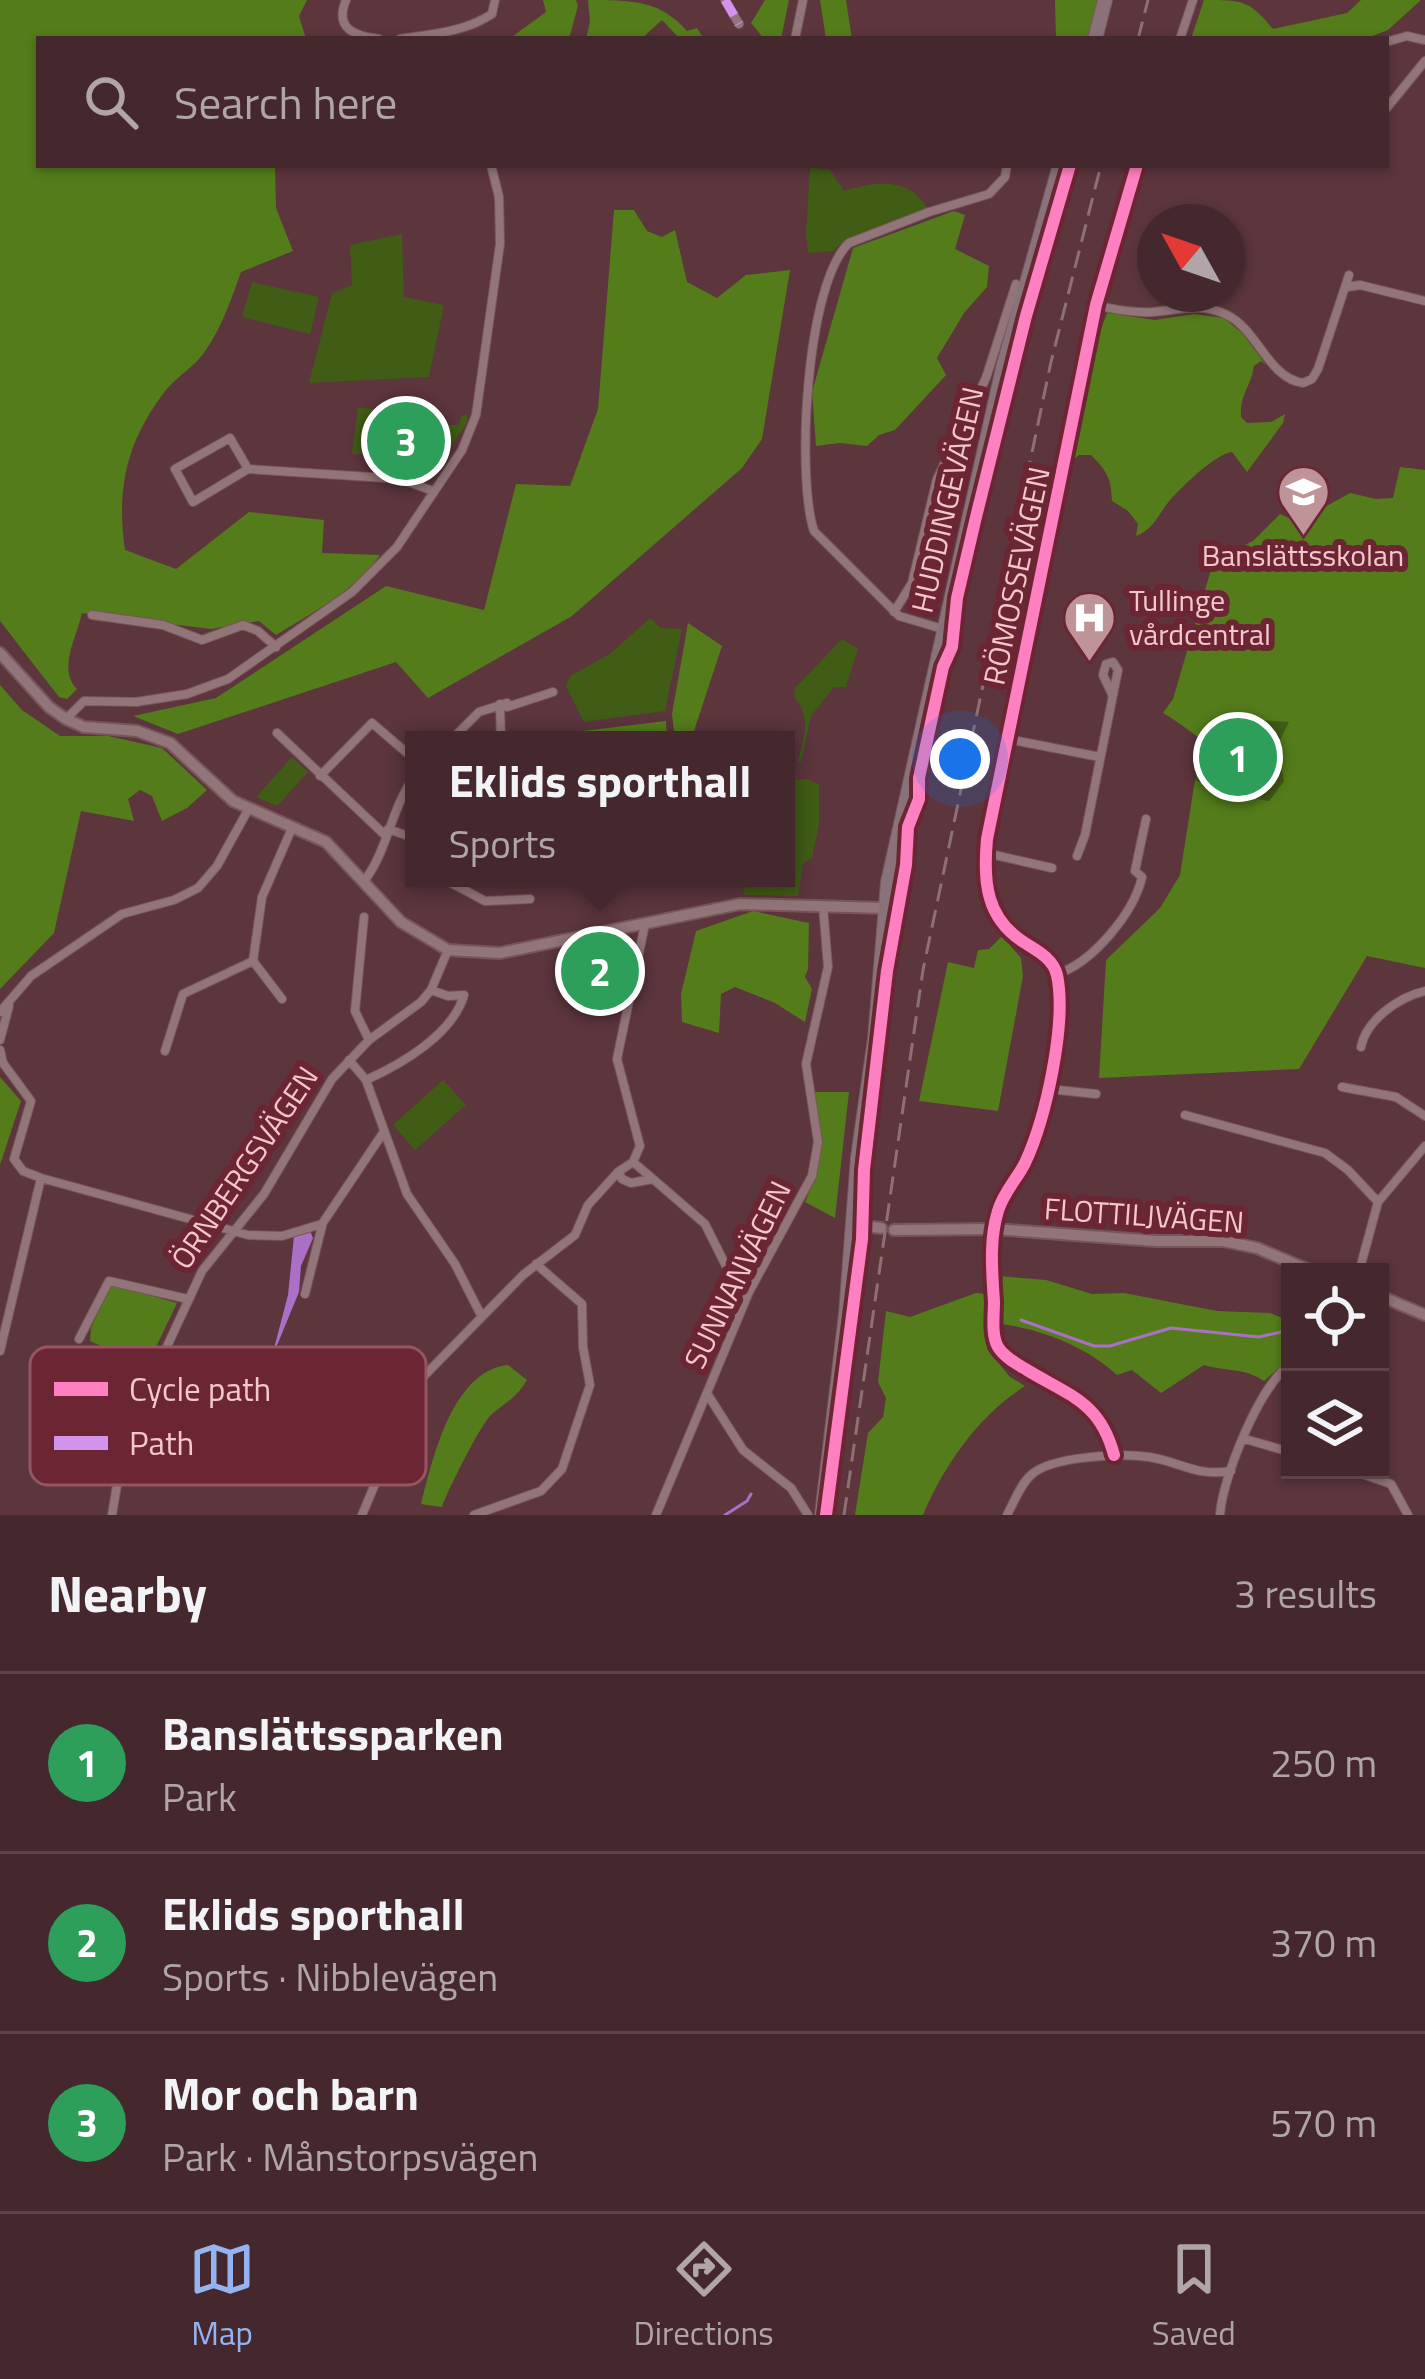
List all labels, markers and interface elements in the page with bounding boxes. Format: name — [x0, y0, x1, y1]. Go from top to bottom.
search box — [36, 36, 1389, 168]
text: Search here — [174, 68, 397, 136]
icon: search — [78, 69, 144, 135]
north arrow — [1137, 204, 1245, 312]
street label: HUDDINGEVÄGEN — [899, 382, 995, 617]
pin: 3 — [367, 396, 445, 486]
street label: RÖMOSSEVÄGEN — [970, 462, 1062, 689]
school or university icon: Banslättsskolan — [1275, 463, 1331, 537]
place label: Banslättsskolan — [1202, 532, 1404, 578]
place label: Tullinge vårdcentral — [1129, 577, 1271, 657]
hospital icon: Tullinge vårdcentral — [1062, 590, 1118, 664]
pin: 1 — [1199, 712, 1277, 802]
your location — [930, 729, 990, 789]
popup — [405, 731, 795, 887]
text: Eklids sporthall — [449, 746, 751, 814]
text: Sports — [449, 814, 556, 873]
pin: 2 — [561, 926, 639, 1016]
street label: ÖRNBERGSVÄGEN — [159, 1057, 329, 1278]
street label: SUNNANVÄGEN — [672, 1173, 802, 1376]
street label: FLOTTILJVÄGEN — [1043, 1185, 1246, 1245]
map controls — [1281, 1263, 1389, 1479]
button: locate — [1281, 1263, 1389, 1371]
legend — [30, 1347, 426, 1485]
text: Cycle path — [129, 1364, 271, 1414]
button: layers — [1281, 1371, 1389, 1479]
text: Path — [129, 1418, 194, 1468]
text: Nearby — [48, 1554, 207, 1632]
text: 3 results — [1234, 1564, 1377, 1623]
text: Banslättssparken — [162, 1699, 504, 1767]
text: 1 — [76, 1733, 98, 1792]
text: 250 m — [1270, 1733, 1377, 1792]
text: Park — [162, 1767, 237, 1826]
text: Eklids sporthall — [162, 1879, 465, 1947]
text: 2 — [76, 1913, 98, 1972]
text: 370 m — [1270, 1913, 1377, 1972]
text: Sports · Nibblevägen — [162, 1947, 498, 2006]
text: Mor och barn — [162, 2059, 419, 2127]
text: 3 — [76, 2093, 98, 2152]
text: 570 m — [1270, 2093, 1377, 2152]
text: Park · Månstorpsvägen — [162, 2127, 539, 2186]
tab: Map — [189, 2236, 255, 2358]
tab: Directions — [634, 2236, 773, 2358]
tab: Saved — [1152, 2236, 1236, 2358]

